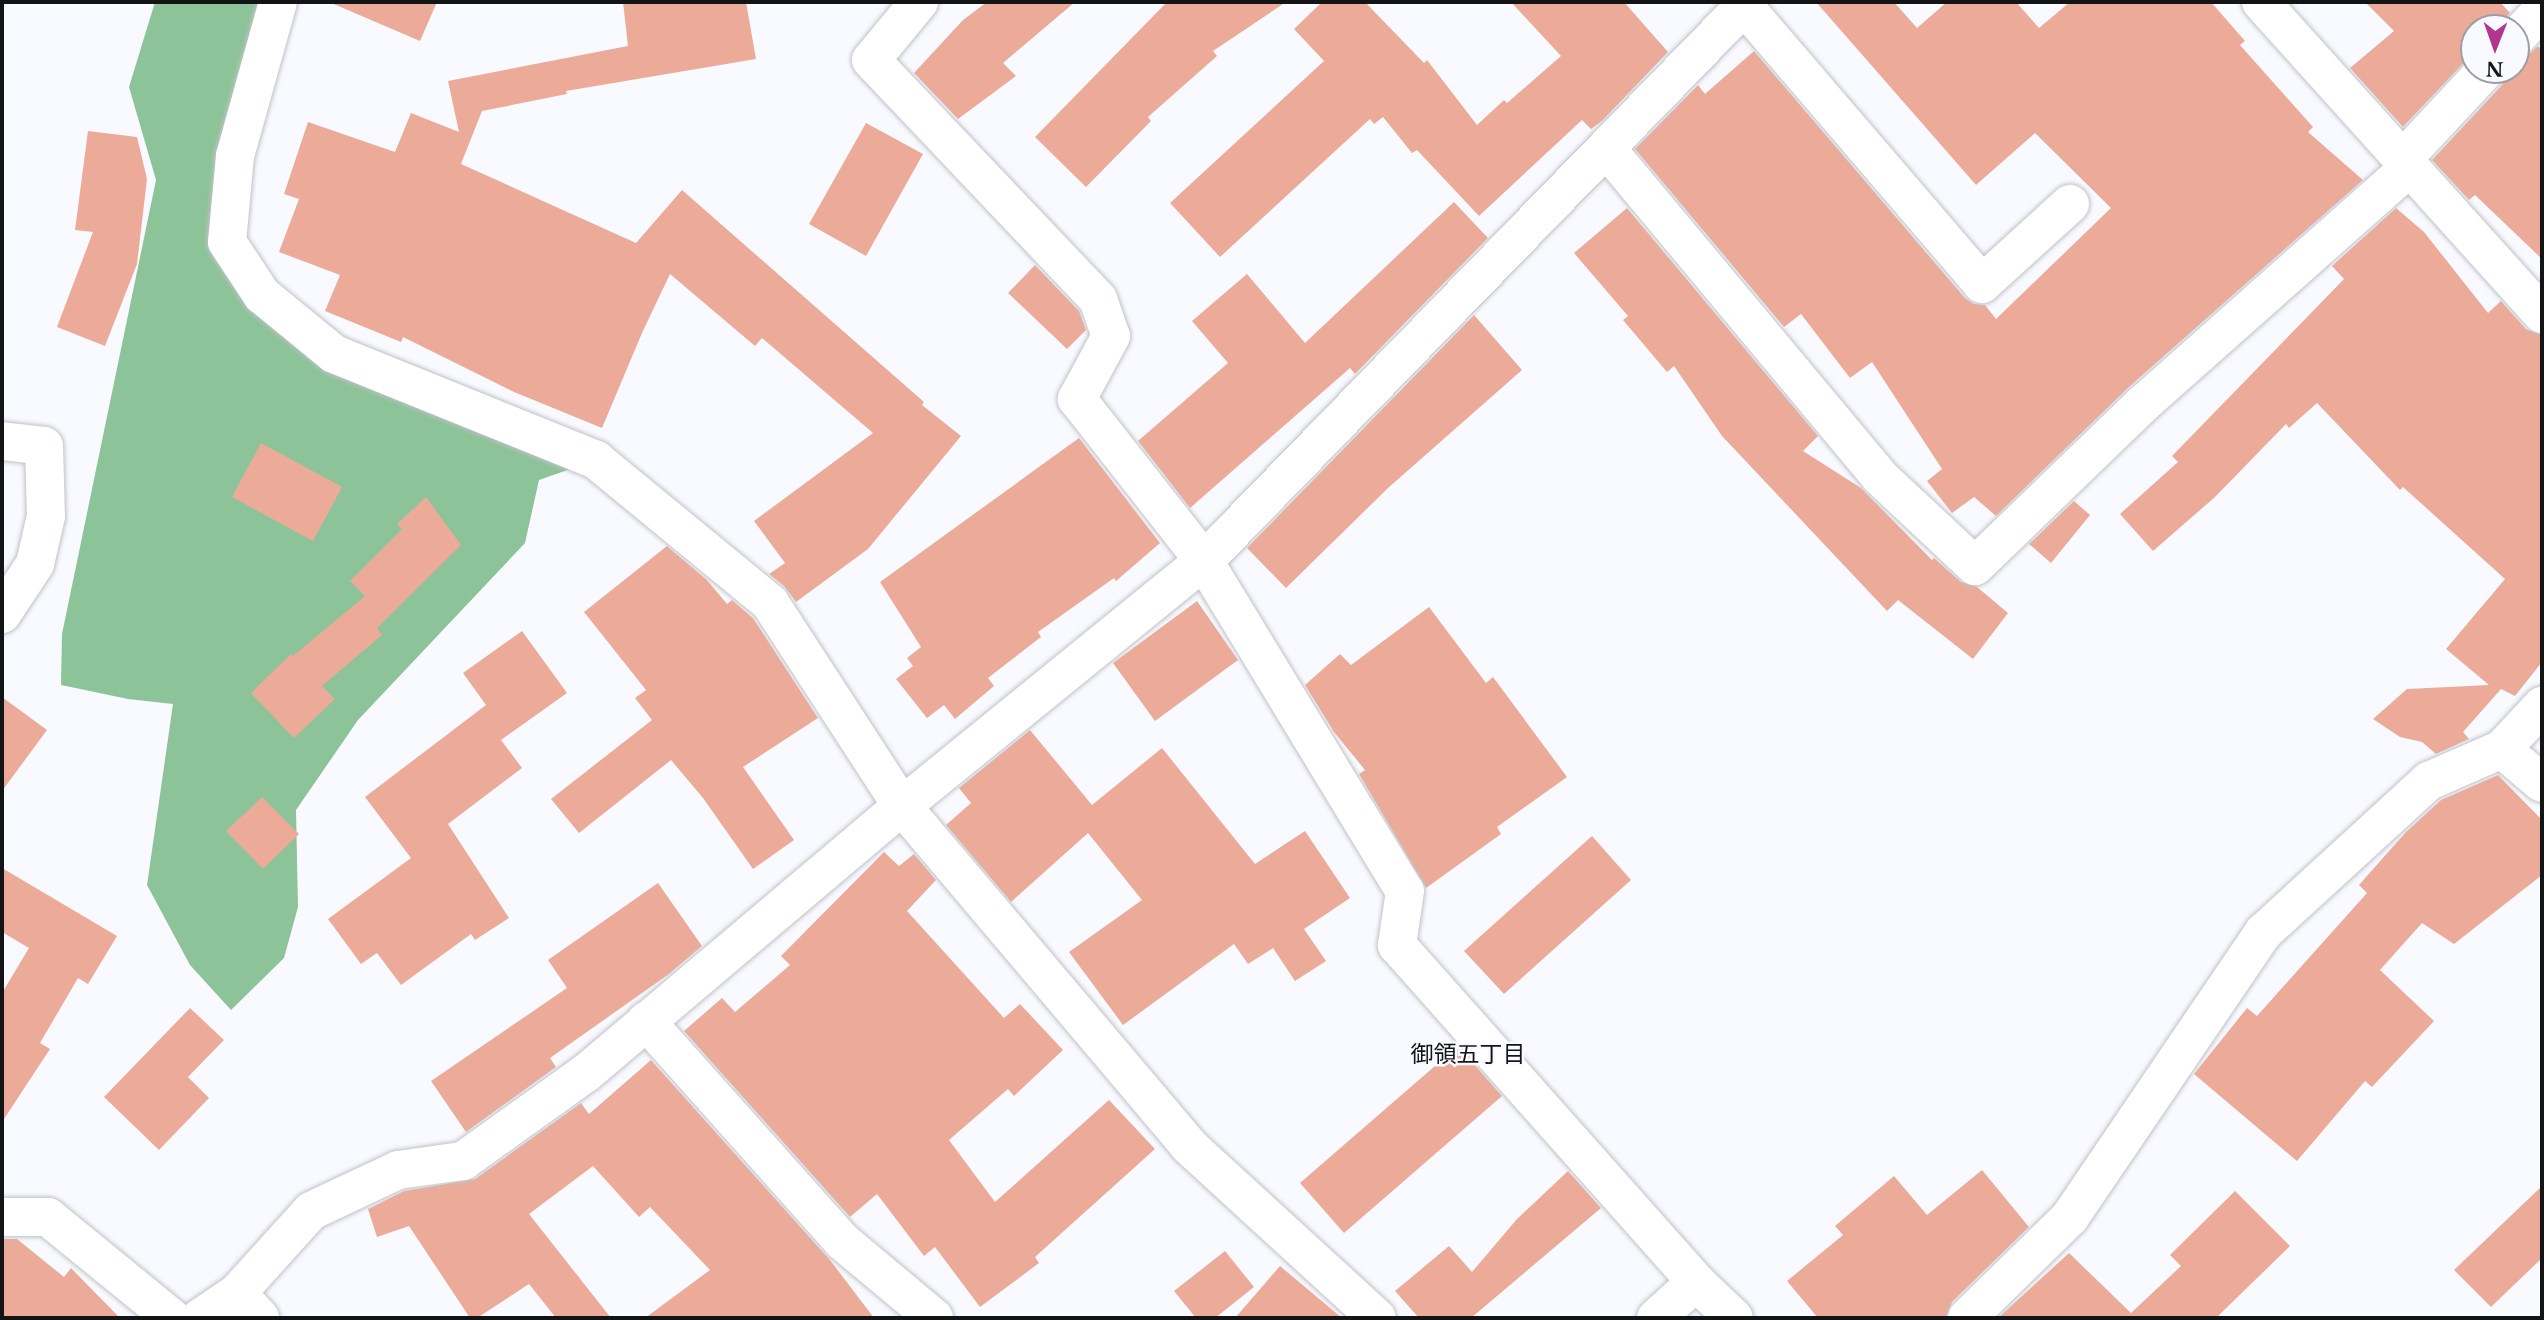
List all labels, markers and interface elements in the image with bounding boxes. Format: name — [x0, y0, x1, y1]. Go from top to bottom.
north arrow — [2460, 14, 2530, 84]
text: N — [2486, 57, 2504, 80]
district label: 御領五丁目 — [1411, 1040, 1525, 1068]

